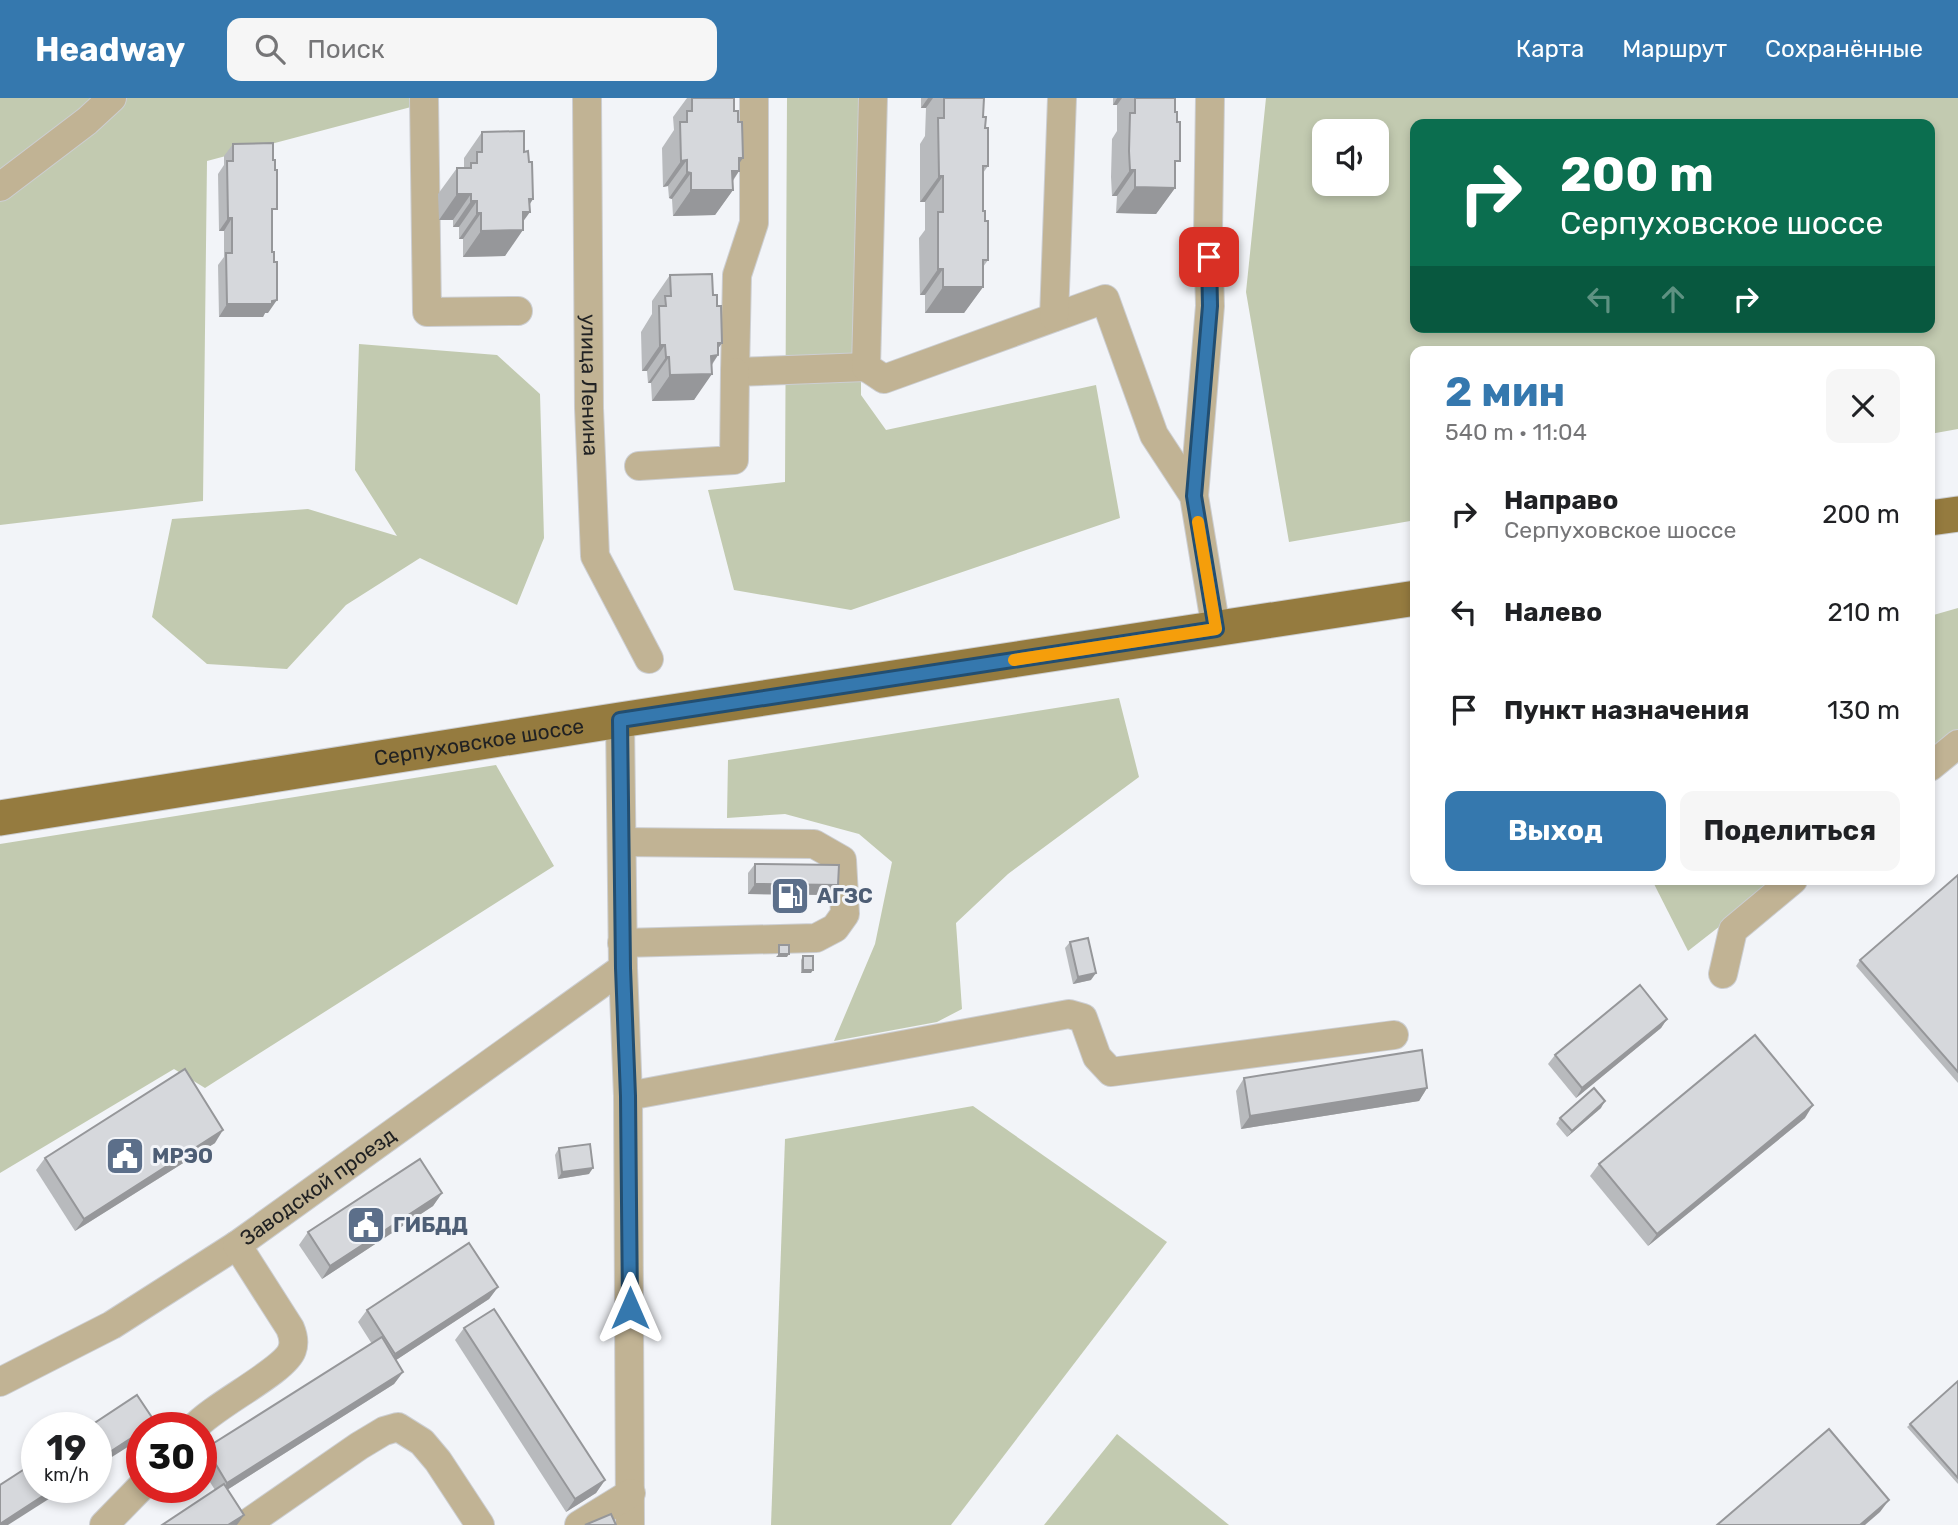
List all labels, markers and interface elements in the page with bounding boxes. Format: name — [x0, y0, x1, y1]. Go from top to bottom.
search box — [227, 18, 717, 81]
text: Headway — [35, 30, 185, 69]
icon: search — [251, 30, 289, 68]
text: Поиск — [307, 34, 385, 65]
text: Карта — [1516, 35, 1584, 63]
text: Маршрут — [1622, 35, 1727, 63]
text: Сохранённые — [1765, 35, 1923, 63]
map controls — [1312, 119, 1389, 196]
button: sound — [1312, 119, 1389, 196]
text: 200 m — [1560, 145, 1714, 203]
icon: right — [1445, 147, 1536, 238]
text: Серпуховское шоссе — [1560, 204, 1883, 242]
pin — [1179, 227, 1239, 287]
icon: arrive — [1190, 238, 1228, 276]
icon: left — [1581, 280, 1619, 318]
icon: ahead — [1654, 280, 1692, 318]
icon: right — [1727, 280, 1765, 318]
street label: улица Ленина — [576, 314, 604, 457]
text: 2 мин — [1445, 367, 1565, 417]
button: close — [1826, 369, 1900, 443]
text: 540 m · 11:04 — [1445, 418, 1587, 446]
text: Направо — [1504, 485, 1618, 516]
icon: right — [1445, 495, 1483, 533]
text: 200 m — [1822, 499, 1900, 530]
text: Серпуховское шоссе — [1504, 516, 1736, 544]
icon: left — [1445, 593, 1483, 631]
text: Налево — [1504, 597, 1602, 628]
text: 210 m — [1828, 597, 1900, 628]
icon: arrive — [1445, 691, 1483, 729]
text: Пункт назначения — [1504, 695, 1749, 726]
text: 130 m — [1827, 695, 1900, 726]
street label: Серпуховское шоссе — [372, 713, 586, 771]
button: Выход — [1445, 791, 1666, 871]
button: Поделиться — [1680, 791, 1900, 871]
fuel station icon: АГЗС — [769, 875, 811, 917]
place label: АГЗС — [817, 883, 873, 908]
street label: Заводской проезд — [235, 1122, 401, 1251]
public building icon: МРЭО — [104, 1135, 146, 1177]
place label: МРЭО — [152, 1143, 213, 1168]
public building icon: ГИБДД — [345, 1204, 387, 1246]
place label: ГИБДД — [393, 1212, 468, 1237]
position arrow — [593, 1271, 667, 1345]
speed limit sign: 30 — [126, 1412, 217, 1503]
text: 19 — [47, 1427, 86, 1469]
text: km/h — [44, 1464, 89, 1486]

